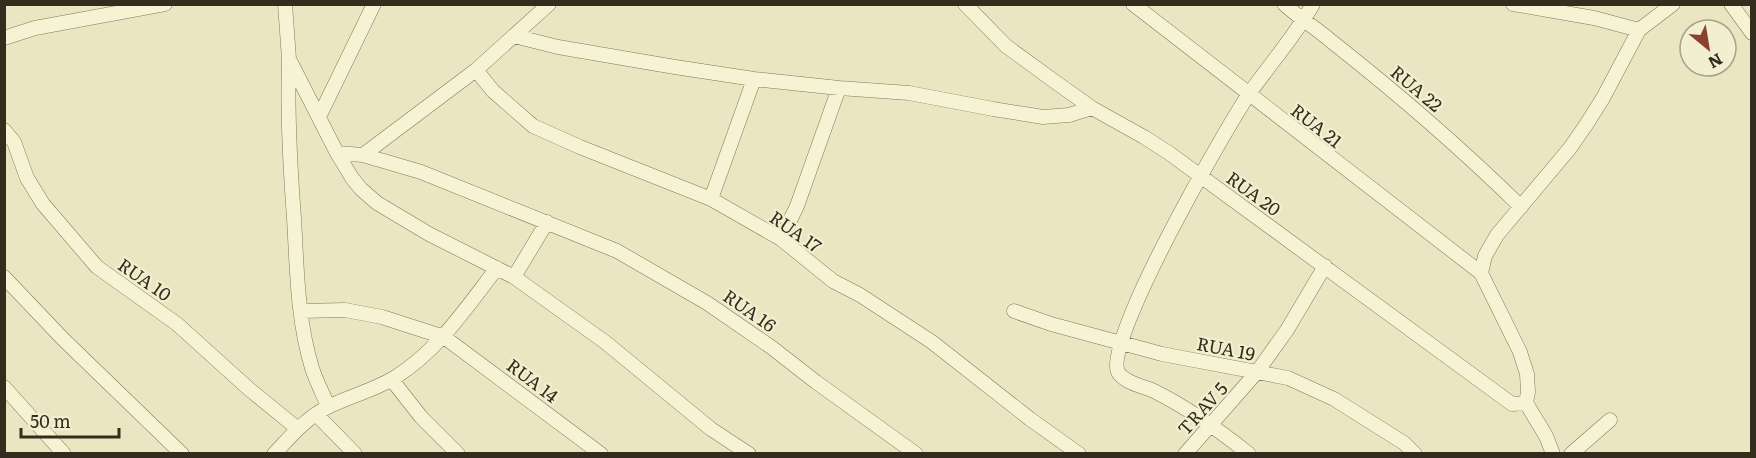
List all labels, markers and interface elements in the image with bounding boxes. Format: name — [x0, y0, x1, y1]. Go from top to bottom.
north arrow — [1678, 18, 1738, 78]
text: N — [1704, 48, 1728, 76]
street label: RUA 22 — [1385, 58, 1449, 118]
street label: RUA 21 — [1286, 96, 1348, 154]
street label: RUA 20 — [1221, 164, 1287, 222]
street label: RUA 17 — [765, 203, 827, 259]
street label: RUA 10 — [113, 251, 177, 307]
street label: RUA 16 — [718, 282, 782, 338]
street label: RUA 19 — [1195, 329, 1257, 367]
street label: RUA 14 — [501, 352, 565, 408]
street label: TRAV 5 — [1171, 375, 1233, 441]
scale bar — [21, 401, 118, 439]
text: 50 m — [30, 407, 71, 434]

